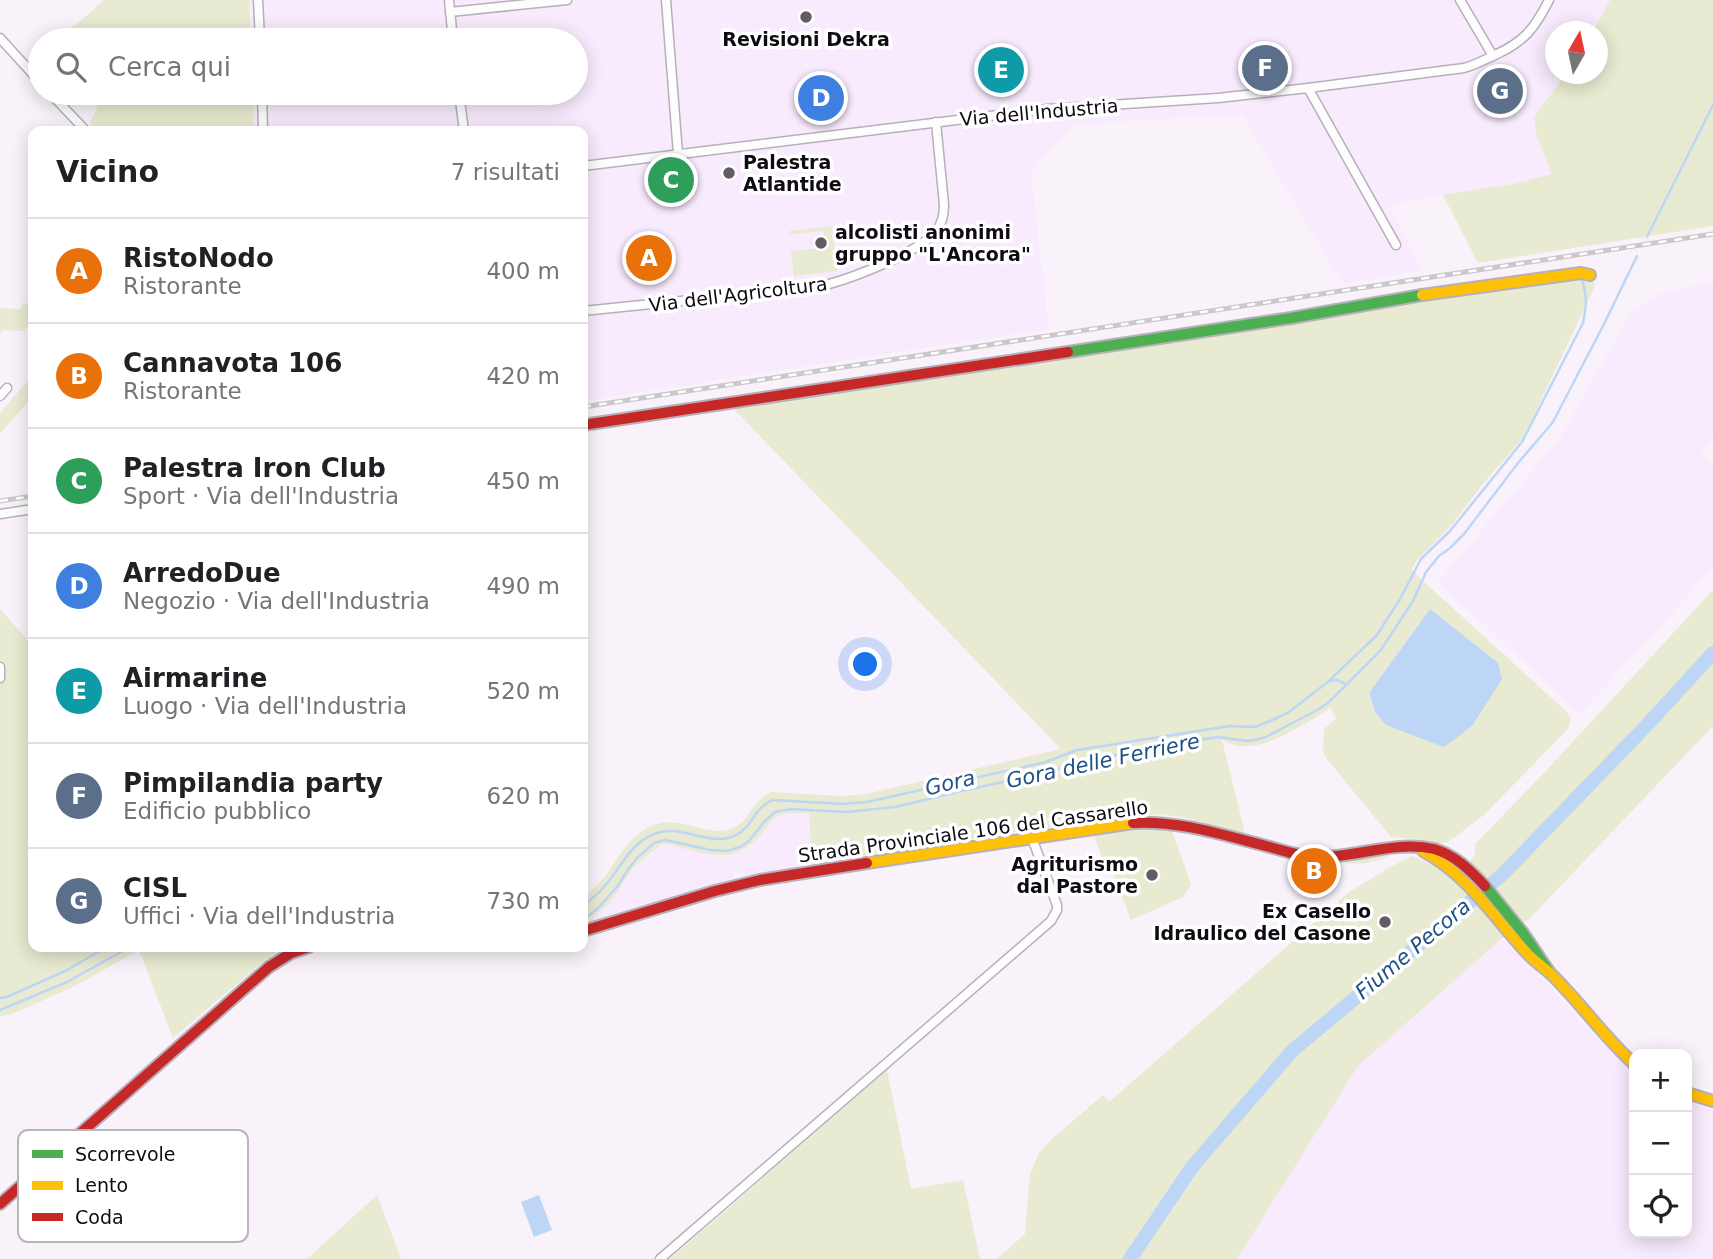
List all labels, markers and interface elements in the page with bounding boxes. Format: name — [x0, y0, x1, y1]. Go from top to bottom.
marker: Revisioni Dekra — [798, 9, 814, 25]
north arrow — [1545, 21, 1608, 84]
search box — [28, 28, 588, 105]
place label: Revisioni Dekra — [722, 28, 890, 50]
pin: F — [1242, 42, 1288, 94]
pin: E — [978, 44, 1024, 96]
icon: search — [52, 48, 90, 86]
text: Cerca qui — [108, 52, 231, 82]
pin: G — [1477, 65, 1523, 117]
pin: D — [798, 72, 844, 124]
street label: Via dell'Industria — [959, 94, 1119, 130]
place label: Palestra Atlantide — [743, 151, 842, 195]
text: Vicino — [56, 154, 159, 189]
pin: C — [648, 154, 694, 206]
text: 7 risultati — [451, 159, 560, 185]
marker: Palestra Atlantide — [721, 165, 737, 181]
place label: alcolisti anonimi gruppo "L'Ancora" — [835, 221, 1031, 265]
pin: A — [626, 232, 672, 284]
marker: alcolisti anonimi gruppo "L'Ancora" — [813, 235, 829, 251]
text: RistoNodo — [123, 243, 274, 273]
text: A — [70, 258, 88, 284]
text: 400 m — [486, 258, 560, 284]
street label: Via dell'Agricoltura — [648, 272, 828, 316]
text: Ristorante — [123, 273, 242, 299]
text: Cannavota 106 — [123, 348, 342, 378]
text: B — [70, 363, 88, 389]
text: 420 m — [486, 363, 560, 389]
text: Ristorante — [123, 378, 242, 404]
text: Palestra Iron Club — [123, 453, 386, 483]
text: C — [71, 468, 87, 494]
text: 450 m — [486, 468, 560, 494]
text: Sport · Via dell'Industria — [123, 483, 399, 509]
text: ArredoDue — [123, 558, 281, 588]
text: D — [69, 573, 89, 599]
text: 490 m — [486, 573, 560, 599]
text: Negozio · Via dell'Industria — [123, 588, 430, 614]
your location — [848, 647, 882, 681]
text: Airmarine — [123, 663, 267, 693]
text: E — [71, 678, 87, 704]
text: 520 m — [486, 678, 560, 704]
text: Luogo · Via dell'Industria — [123, 693, 407, 719]
water label: Gora delle Ferriere — [1004, 729, 1202, 793]
water label: Gora — [923, 766, 977, 800]
text: Pimpilandia party — [123, 768, 383, 798]
text: F — [71, 783, 87, 809]
text: 620 m — [486, 783, 560, 809]
street label: Strada Provinciale 106 del Cassarello — [797, 796, 1149, 866]
text: Edificio pubblico — [123, 798, 311, 824]
pin: B — [1291, 845, 1337, 897]
place label: Agriturismo dal Pastore — [1011, 853, 1138, 897]
marker: Agriturismo dal Pastore — [1144, 867, 1160, 883]
text: CISL — [123, 873, 187, 903]
text: G — [70, 888, 88, 914]
text: 730 m — [486, 888, 560, 914]
water label: Fiume Pecora — [1351, 894, 1475, 1004]
place label: Ex Casello Idraulico del Casone — [1154, 900, 1371, 944]
text: Uffici · Via dell'Industria — [123, 903, 395, 929]
marker: Ex Casello Idraulico del Casone — [1377, 914, 1393, 930]
map controls — [1629, 1049, 1692, 1238]
button: + — [1629, 1049, 1692, 1112]
button: − — [1629, 1112, 1692, 1175]
legend — [18, 1130, 248, 1242]
text: Scorrevole — [75, 1143, 176, 1165]
text: Lento — [75, 1174, 128, 1196]
button: locate — [1629, 1175, 1692, 1238]
text: Coda — [75, 1206, 124, 1228]

